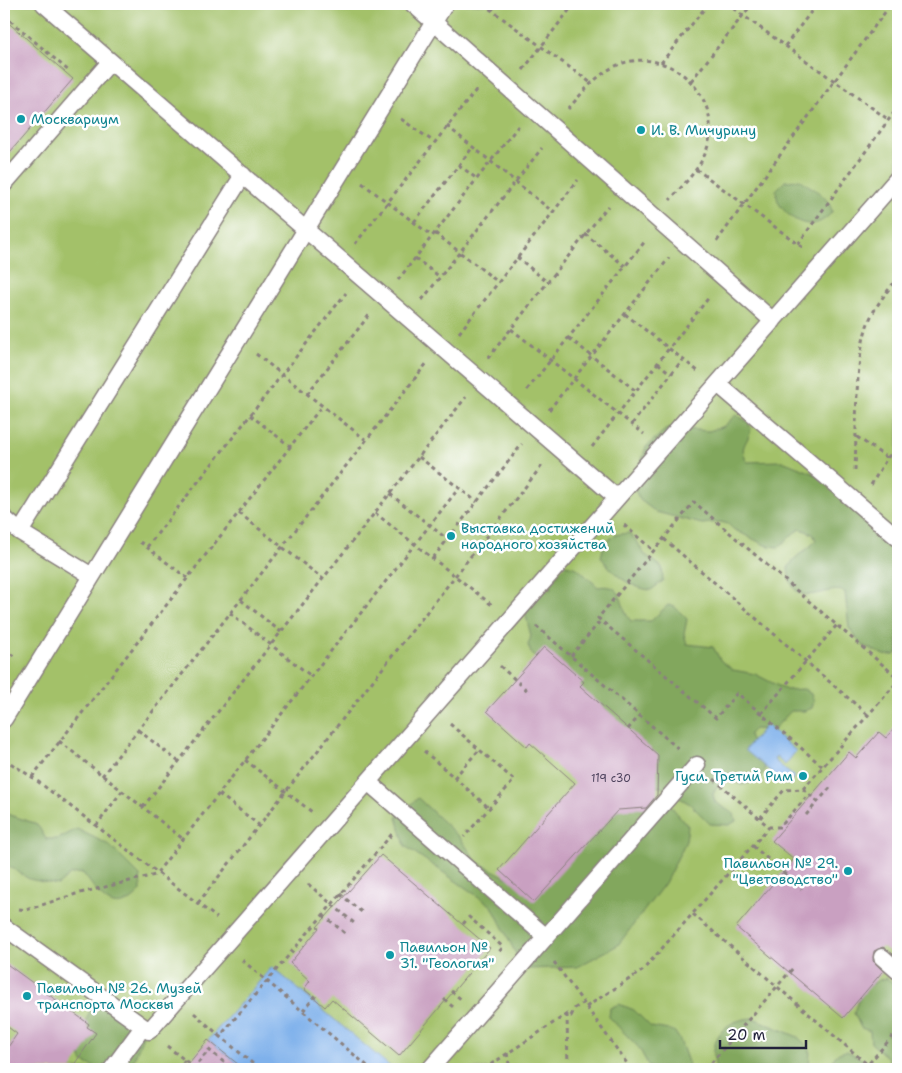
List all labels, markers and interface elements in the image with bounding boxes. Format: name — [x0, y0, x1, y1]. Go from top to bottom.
place label: Москвариум — [31, 110, 119, 128]
marker: Москвариум — [15, 113, 27, 125]
place label: И. В. Мичурину — [651, 121, 756, 139]
marker: И. В. Мичурину — [635, 124, 647, 136]
place label: Выставка достижений народного хозяйства — [461, 519, 614, 553]
marker: Выставка достижений народного хозяйства — [445, 530, 457, 542]
place label: Гуси. Третий Рим — [675, 767, 793, 785]
marker: Гуси. Третий Рим — [797, 770, 809, 782]
house number: 119 с30 — [591, 771, 631, 786]
place label: Павильон № 29. "Цветоводство" — [724, 854, 838, 888]
marker: Павильон № 29. "Цветоводство" — [842, 865, 854, 877]
place label: Павильон № 31. "Геология" — [400, 938, 494, 972]
marker: Павильон № 31. "Геология" — [384, 949, 396, 961]
place label: Павильон № 26. Музей транспорта Москвы — [37, 979, 202, 1013]
marker: Павильон № 26. Музей транспорта Москвы — [21, 990, 33, 1002]
scale bar — [720, 1018, 806, 1050]
text: 20 m — [727, 1025, 766, 1045]

